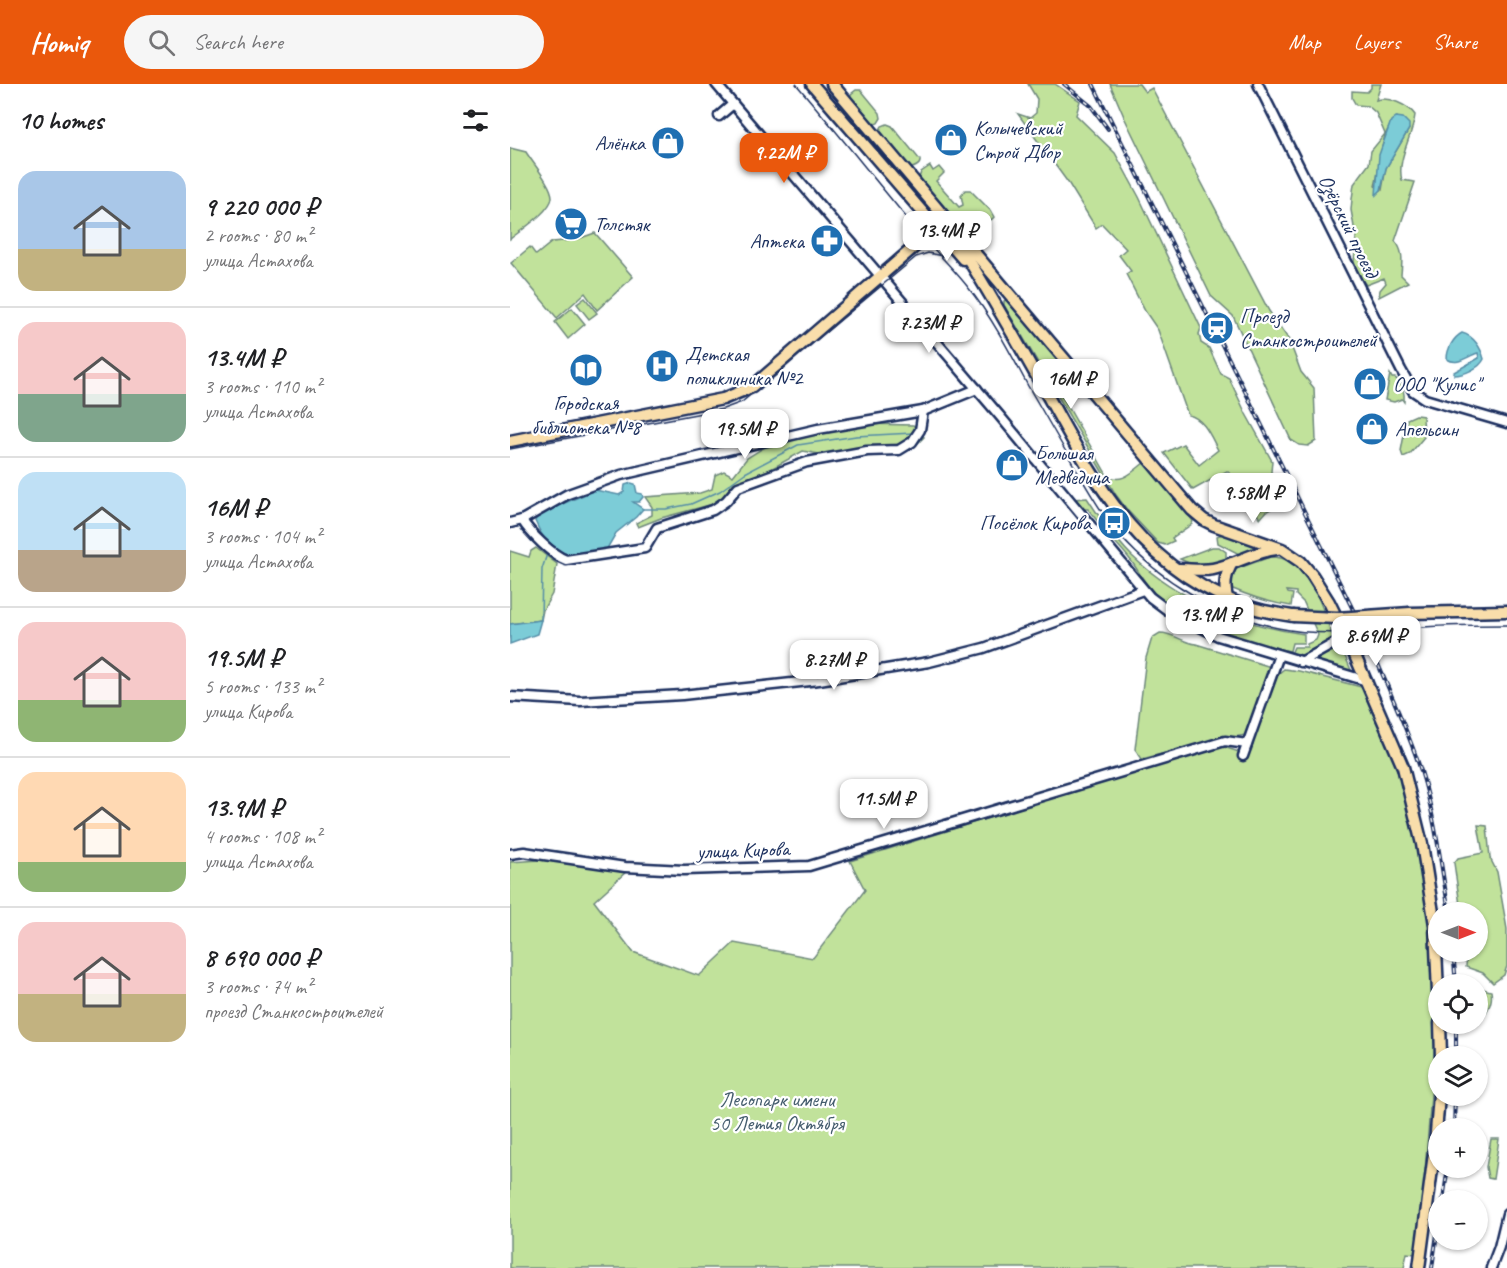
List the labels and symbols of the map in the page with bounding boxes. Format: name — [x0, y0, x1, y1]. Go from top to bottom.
place label: Колычевский Строй Двор — [974, 115, 1064, 165]
shop icon: Колычевский Строй Двор — [933, 122, 969, 158]
shop icon: Алёнка — [650, 125, 686, 161]
place label: Алёнка — [595, 130, 647, 156]
pin: 9.22M ₽ — [729, 133, 839, 184]
street label: Озёрский проезд — [1312, 170, 1386, 284]
supermarket icon: Толстяк — [553, 206, 589, 242]
place label: Толстяк — [594, 211, 651, 237]
pin: 13.4M ₽ — [892, 211, 1002, 262]
pharmacy icon: Аптека — [809, 223, 845, 259]
place label: Аптека — [750, 228, 806, 254]
pin: 7.23M ₽ — [874, 303, 984, 354]
place label: Проезд Станкостроителей — [1240, 303, 1378, 353]
station icon: Проезд Станкостроителей — [1199, 310, 1235, 346]
place label: Детская поликлиника №2 — [685, 341, 804, 391]
hospital icon: Детская поликлиника №2 — [644, 348, 680, 384]
library icon: Городская библиотека №8 — [568, 352, 604, 388]
pin: 16M ₽ — [1029, 359, 1113, 410]
shop icon: ООО "Кулис" — [1352, 366, 1388, 402]
place label: ООО "Кулис" — [1393, 371, 1484, 397]
place label: Городская библиотека №8 — [532, 390, 643, 440]
pin: 19.5M ₽ — [690, 409, 800, 460]
shop icon: Апельсин — [1354, 411, 1390, 447]
place label: Апельсин — [1395, 416, 1460, 442]
place label: Большая Медведица — [1035, 440, 1111, 490]
shop icon: Большая Медведица — [994, 447, 1030, 483]
pin: 9.58M ₽ — [1198, 473, 1308, 524]
bus stop icon: Посёлок Кирова — [1096, 505, 1132, 541]
place label: Посёлок Кирова — [980, 510, 1093, 536]
pin: 13.9M ₽ — [1155, 595, 1265, 646]
pin: 8.69M ₽ — [1321, 616, 1431, 667]
pin: 8.27M ₽ — [779, 640, 889, 691]
pin: 11.5M ₽ — [829, 779, 939, 830]
street label: улица Кирова — [694, 835, 792, 865]
north arrow — [1428, 902, 1488, 962]
park label: Лесопарк имени 50 Летия Октября — [710, 1086, 845, 1136]

